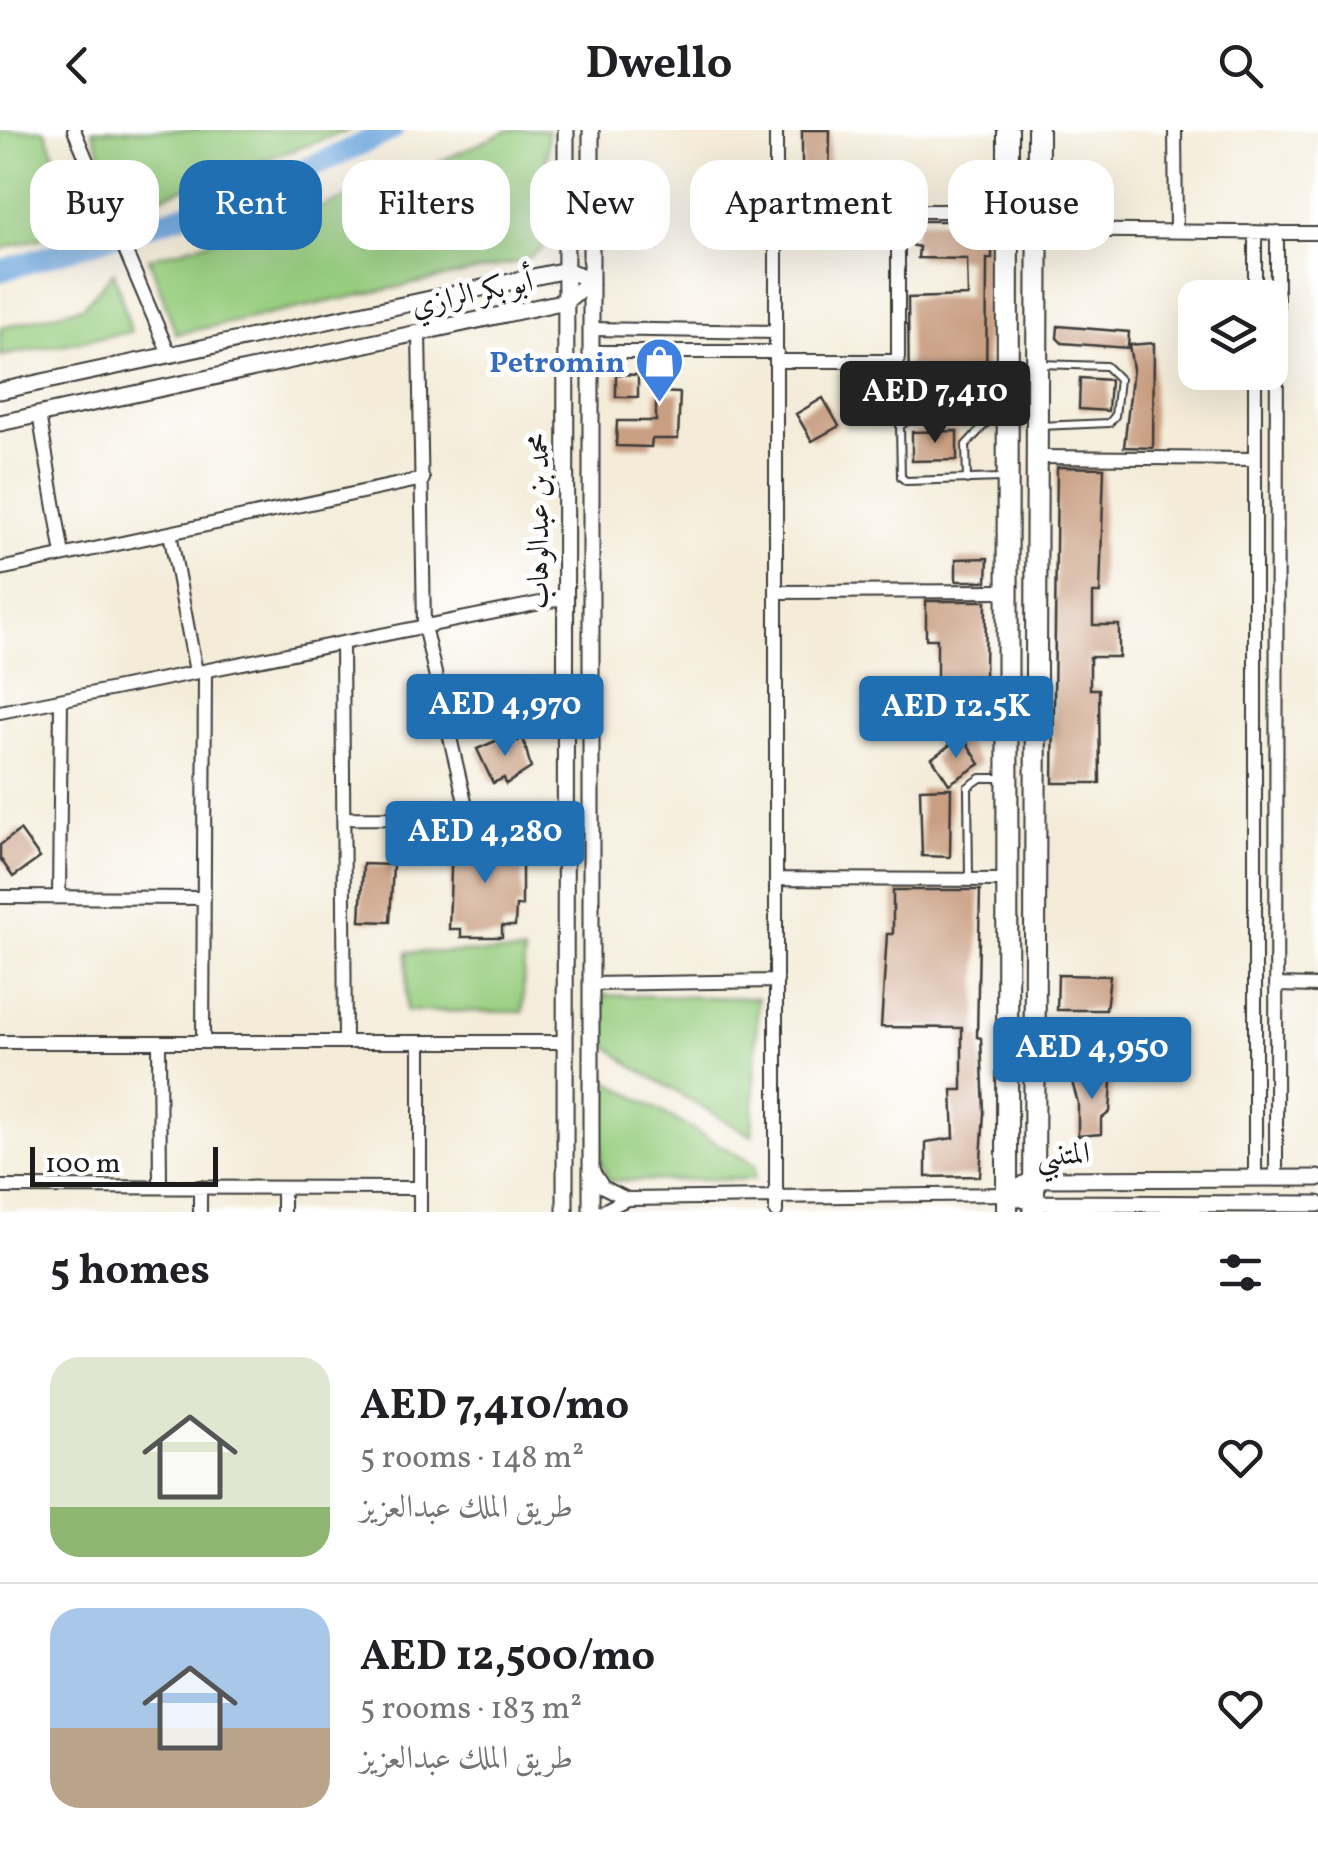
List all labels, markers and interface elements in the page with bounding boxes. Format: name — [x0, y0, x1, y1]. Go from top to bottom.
text: Dwello — [585, 34, 733, 97]
icon: back — [50, 38, 105, 93]
icon: search — [1213, 38, 1268, 93]
chip: Buy — [30, 160, 159, 250]
chip: Rent — [179, 160, 322, 250]
chip: Filters — [342, 160, 510, 250]
chip: New — [530, 160, 670, 250]
chip: Apartment — [690, 160, 928, 250]
chip: House — [948, 160, 1114, 250]
street label: أبو بكر الرازي — [407, 260, 538, 329]
map controls — [1178, 280, 1288, 390]
button: layers — [1178, 280, 1288, 390]
shop icon: Petromin — [634, 336, 686, 404]
place label: Petromin — [489, 343, 625, 385]
pin: AED 7,410 — [821, 361, 1049, 446]
text: AED 7,410 — [862, 371, 1008, 415]
street label: محمد بن عبدالوهاب — [519, 433, 561, 609]
pin: AED 4,970 — [391, 674, 619, 759]
pin: AED 12.5K — [842, 676, 1070, 761]
text: AED 4,970 — [429, 684, 581, 728]
text: AED 12.5K — [881, 686, 1031, 730]
pin: AED 4,280 — [371, 801, 599, 886]
text: AED 4,280 — [407, 811, 563, 855]
pin: AED 4,950 — [978, 1017, 1206, 1102]
text: AED 4,950 — [1015, 1027, 1169, 1071]
street label: المتنبي — [1035, 1133, 1092, 1184]
scale bar — [30, 1142, 218, 1186]
text: 100 m — [45, 1145, 120, 1184]
text: 5 homes — [50, 1243, 210, 1302]
icon: filters — [1213, 1245, 1268, 1300]
text: AED 7,410/mo — [360, 1378, 629, 1437]
icon: home — [130, 1397, 250, 1517]
icon: heart — [1213, 1430, 1268, 1485]
text: 5 rooms · 148 m² — [360, 1437, 584, 1481]
text: طريق الملك عبدالعزيز — [360, 1487, 573, 1531]
text: AED 12,500/mo — [360, 1629, 655, 1688]
icon: home — [130, 1648, 250, 1768]
icon: heart — [1213, 1681, 1268, 1736]
text: 5 rooms · 183 m² — [360, 1688, 582, 1732]
text: طريق الملك عبدالعزيز — [360, 1738, 573, 1782]

